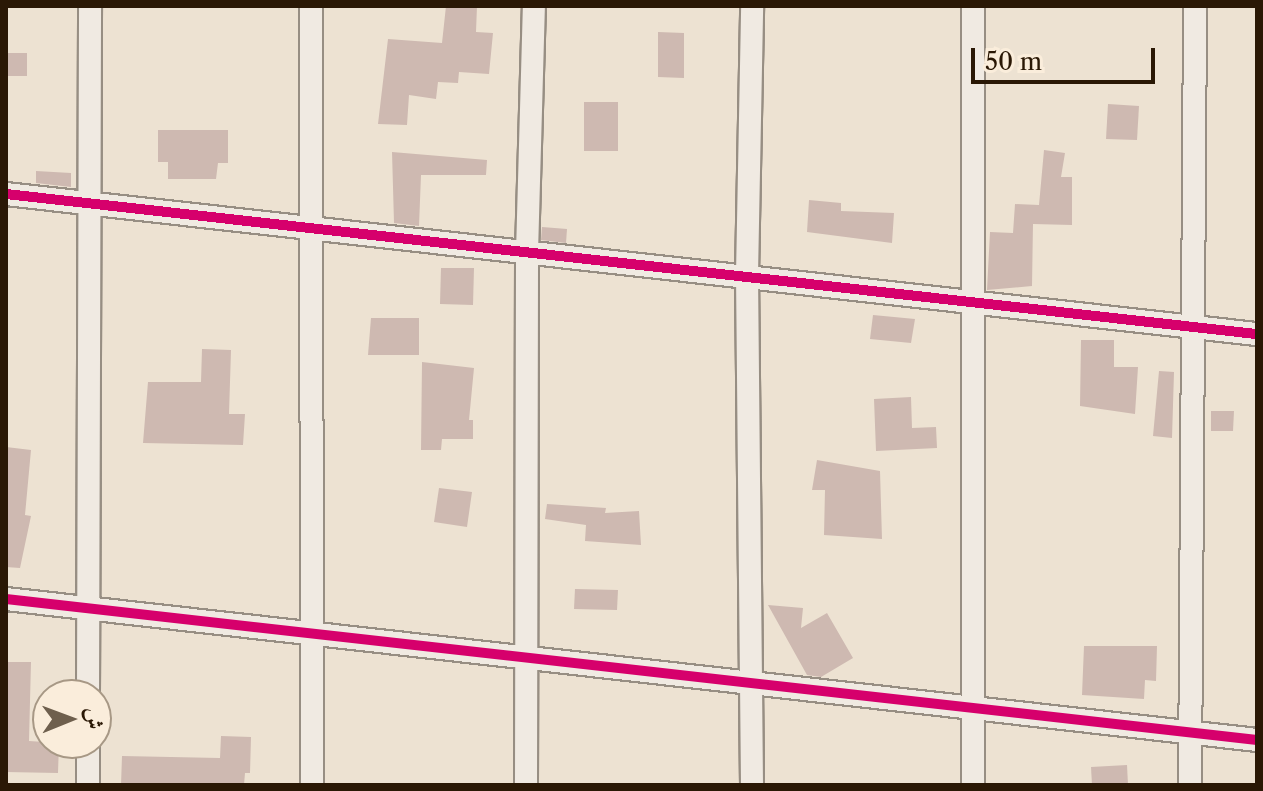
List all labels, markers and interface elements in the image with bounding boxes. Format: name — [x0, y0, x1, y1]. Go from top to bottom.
scale bar — [975, 32, 1159, 82]
text: 50 m — [985, 47, 1042, 76]
north arrow — [32, 679, 112, 759]
text: ش — [81, 707, 108, 730]

